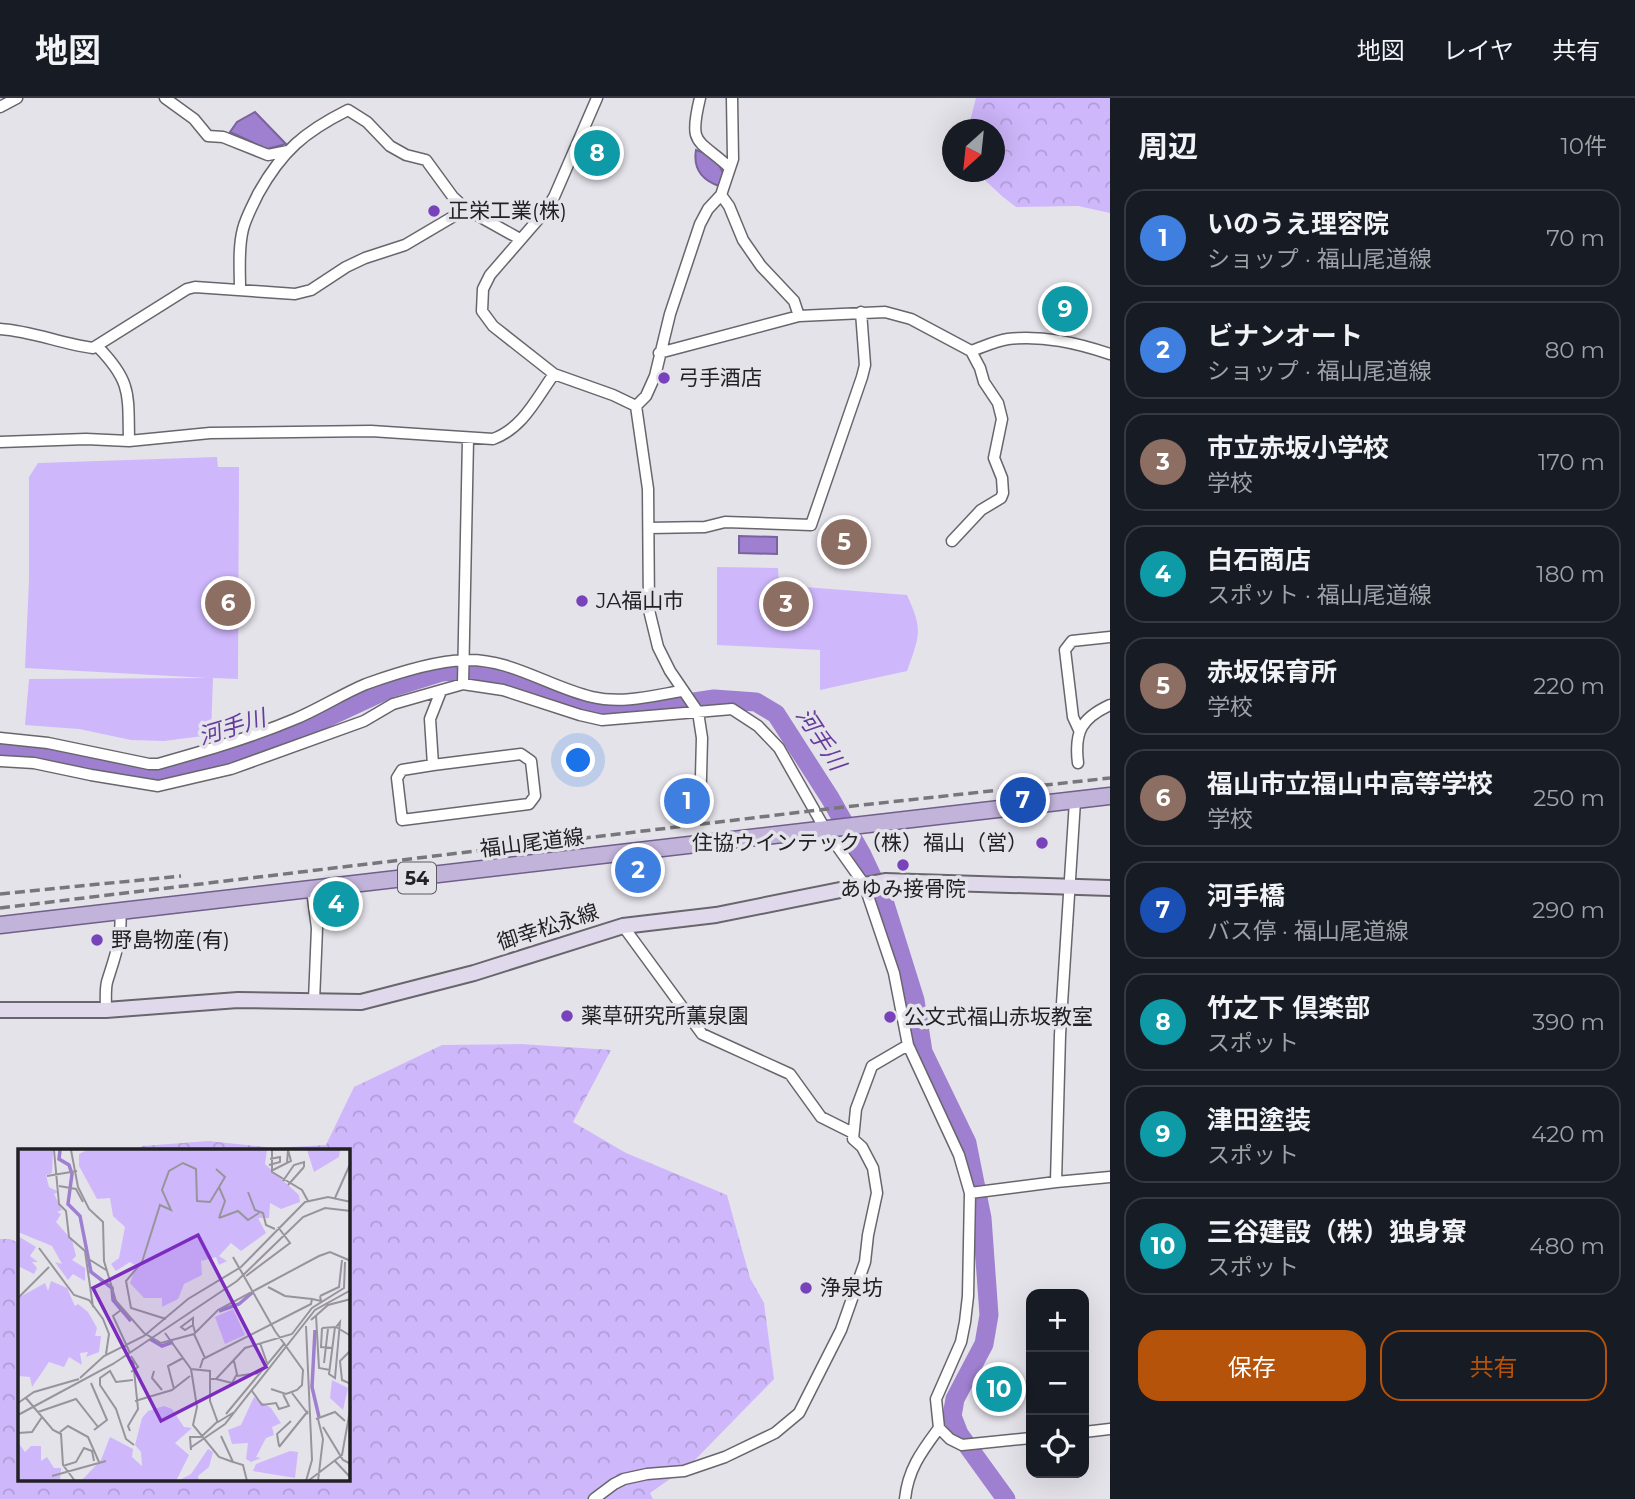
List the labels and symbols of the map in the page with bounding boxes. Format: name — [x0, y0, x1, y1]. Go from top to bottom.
north arrow — [942, 119, 1005, 182]
pin: 8 — [574, 127, 620, 179]
place label: 正栄工業(株) — [448, 198, 567, 223]
marker: 正栄工業(株) — [426, 203, 442, 219]
pin: 9 — [1042, 283, 1088, 335]
place label: 弓手酒店 — [678, 365, 762, 390]
marker: 弓手酒店 — [656, 370, 672, 386]
pin: 5 — [821, 516, 867, 568]
pin: 6 — [205, 577, 251, 629]
pin: 3 — [763, 578, 809, 630]
place label: JA福山市 — [595, 588, 684, 613]
marker: JA福山市 — [574, 593, 590, 609]
water label: 河手川 — [790, 702, 853, 778]
water label: 河手川 — [195, 703, 272, 750]
your location — [561, 743, 595, 777]
pin: 7 — [1000, 774, 1046, 826]
pin: 1 — [664, 775, 710, 827]
street label: 福山尾道線 — [478, 824, 586, 861]
place label: 住協ウインテック（株）福山（営） — [692, 830, 1028, 855]
marker: 住協ウインテック（株）福山（営） — [1034, 835, 1050, 851]
pin: 2 — [615, 844, 661, 896]
marker: あゆみ接骨院 — [895, 857, 911, 873]
road number: 54 — [398, 862, 436, 894]
place label: あゆみ接骨院 — [840, 876, 966, 901]
pin: 4 — [313, 878, 359, 930]
street label: 御幸松永線 — [494, 898, 602, 955]
place label: 野島物産(有) — [111, 927, 230, 952]
marker: 野島物産(有) — [89, 932, 105, 948]
place label: 薬草研究所薫泉園 — [581, 1003, 749, 1028]
place label: 公文式福山赤坂教室 — [904, 1004, 1093, 1029]
marker: 薬草研究所薫泉園 — [559, 1008, 575, 1024]
marker: 公文式福山赤坂教室 — [882, 1009, 898, 1025]
inset map — [18, 1149, 350, 1482]
place label: 浄泉坊 — [820, 1275, 883, 1300]
marker: 浄泉坊 — [798, 1280, 814, 1296]
pin: 10 — [976, 1363, 1022, 1415]

